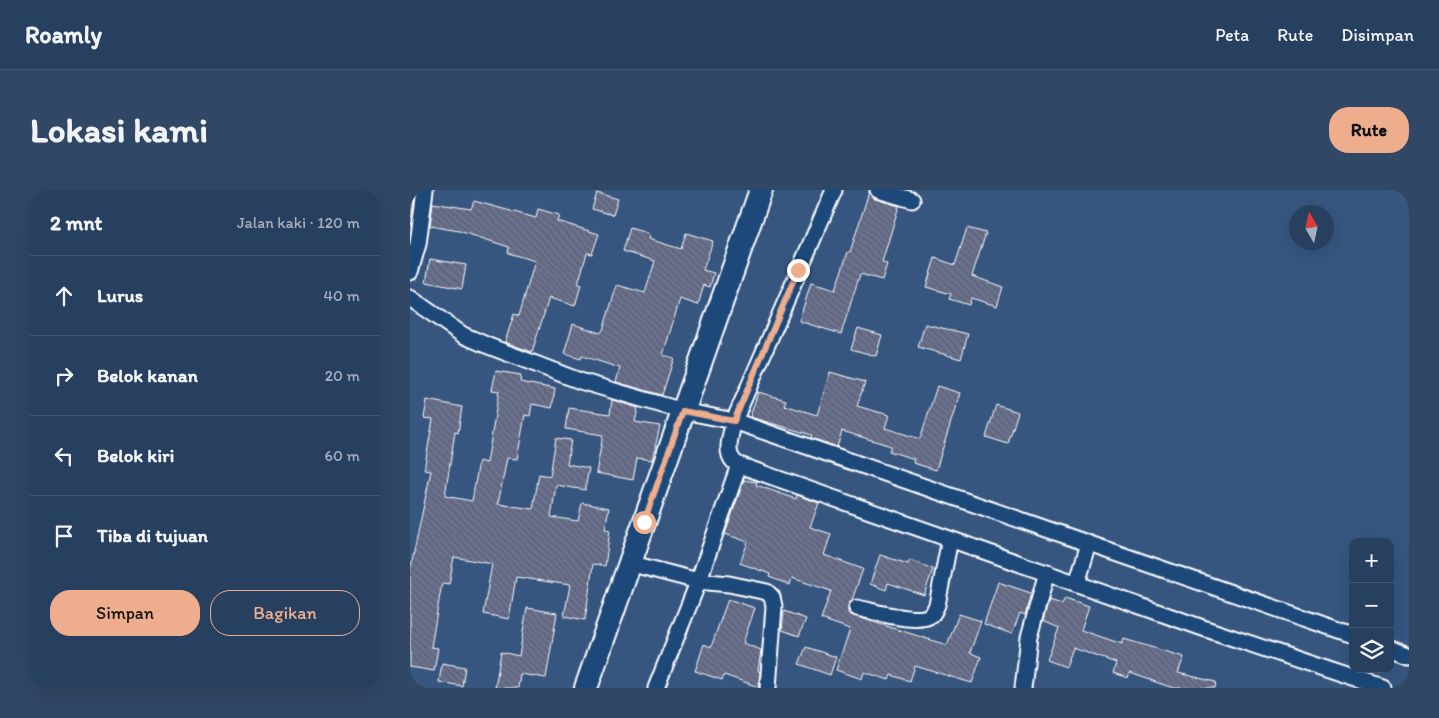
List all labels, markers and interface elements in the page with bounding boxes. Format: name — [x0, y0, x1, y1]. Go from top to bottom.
text: Roamly — [25, 20, 102, 49]
text: Peta — [1215, 24, 1249, 46]
text: Rute — [1277, 24, 1313, 46]
text: Disimpan — [1341, 24, 1414, 46]
button: Rute — [1329, 107, 1409, 153]
text: Lokasi kami — [30, 109, 208, 151]
north arrow — [1289, 205, 1334, 250]
text: 2 mnt — [50, 210, 103, 235]
text: Jalan kaki · 120 m — [237, 213, 360, 232]
route end — [787, 259, 810, 282]
icon: ahead — [50, 282, 78, 310]
text: Lurus — [97, 284, 143, 307]
text: 40 m — [323, 286, 360, 305]
icon: right — [50, 362, 78, 390]
text: Belok kanan — [97, 364, 198, 387]
text: 20 m — [325, 366, 360, 385]
icon: left — [50, 442, 78, 470]
text: Belok kiri — [97, 444, 174, 467]
text: 60 m — [325, 446, 360, 465]
route start — [633, 511, 656, 534]
icon: arrive — [50, 522, 78, 550]
text: Tiba di tujuan — [97, 524, 208, 547]
map controls — [1349, 538, 1394, 673]
button: + — [1349, 538, 1394, 583]
button: − — [1349, 583, 1394, 628]
button: Simpan — [50, 590, 200, 636]
button: Bagikan — [210, 590, 360, 636]
button: layers — [1349, 628, 1394, 673]

